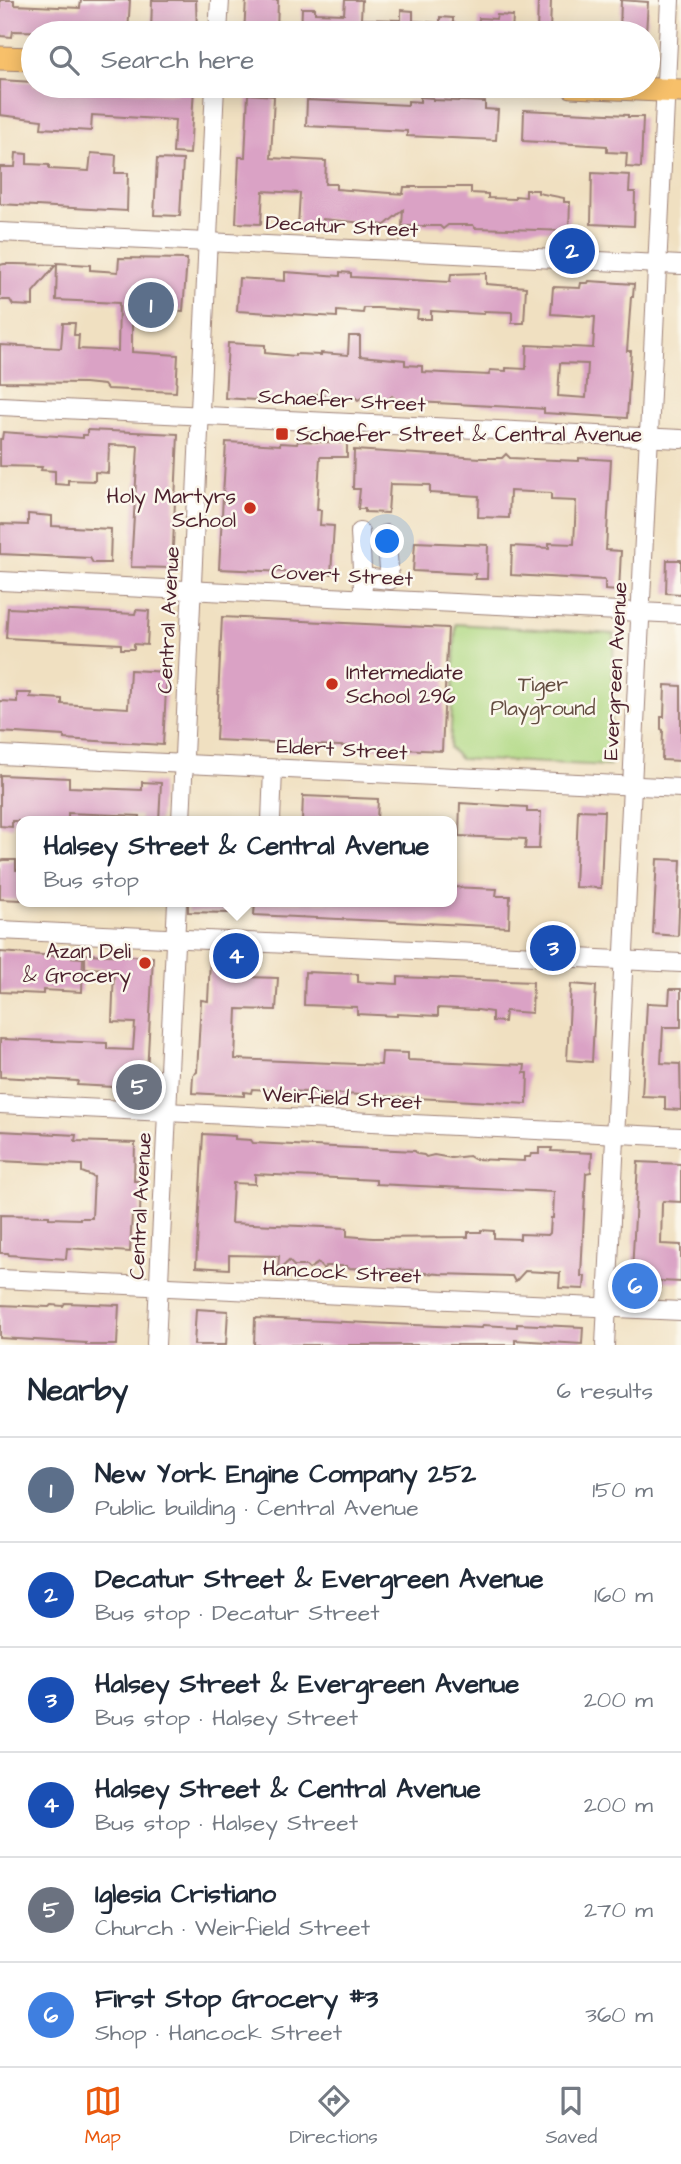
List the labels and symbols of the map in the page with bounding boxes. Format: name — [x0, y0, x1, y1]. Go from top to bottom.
street label: Decatur Street — [265, 208, 420, 245]
pin: 2 — [549, 225, 595, 277]
pin: 1 — [128, 279, 174, 331]
street label: Schaefer Street — [257, 382, 427, 419]
place label: Schaefer Street & Central Avenue — [296, 420, 642, 449]
marker: Schaefer Street & Central Avenue — [274, 426, 290, 442]
place label: Holy Martyrs School — [106, 482, 236, 535]
marker: Holy Martyrs School — [242, 500, 258, 516]
your location — [370, 524, 404, 558]
street label: Central Avenue — [150, 546, 187, 694]
street label: Covert Street — [270, 557, 414, 594]
street label: Evergreen Avenue — [596, 581, 637, 761]
place label: Intermediate School 296 — [346, 658, 463, 711]
park label: Tiger Playground — [490, 670, 596, 725]
marker: Intermediate School 296 — [324, 676, 340, 692]
street label: Eldert Street — [276, 732, 409, 767]
pin: 3 — [530, 922, 576, 974]
pin: 4 — [213, 930, 259, 982]
place label: Azan Deli & Grocery — [23, 937, 131, 992]
marker: Azan Deli & Grocery — [137, 955, 153, 971]
pin: 5 — [116, 1061, 162, 1113]
street label: Weirfield Street — [261, 1080, 423, 1117]
street label: Central Avenue — [122, 1132, 159, 1280]
street label: Hancock Street — [262, 1254, 422, 1291]
pin: 6 — [612, 1260, 658, 1312]

